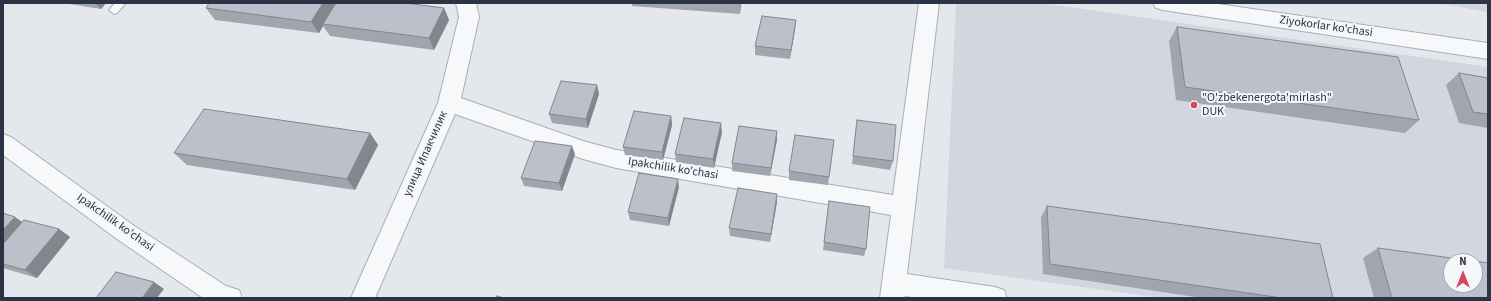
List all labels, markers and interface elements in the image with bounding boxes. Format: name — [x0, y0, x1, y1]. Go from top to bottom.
street label: Ziyokorlar ko'chasi — [1278, 13, 1374, 41]
place label: "O'zbekenergota'mirlash" DUK — [1202, 91, 1332, 119]
marker: "O'zbekenergota'mirlash" DUK — [1189, 100, 1199, 110]
street label: улица Ипакчилик — [401, 109, 451, 199]
street label: Ipakchilik ko'chasi — [627, 155, 719, 183]
street label: Ipakchilik ko'chasi — [73, 191, 157, 255]
north arrow — [1443, 253, 1483, 293]
text: N — [1459, 254, 1467, 269]

